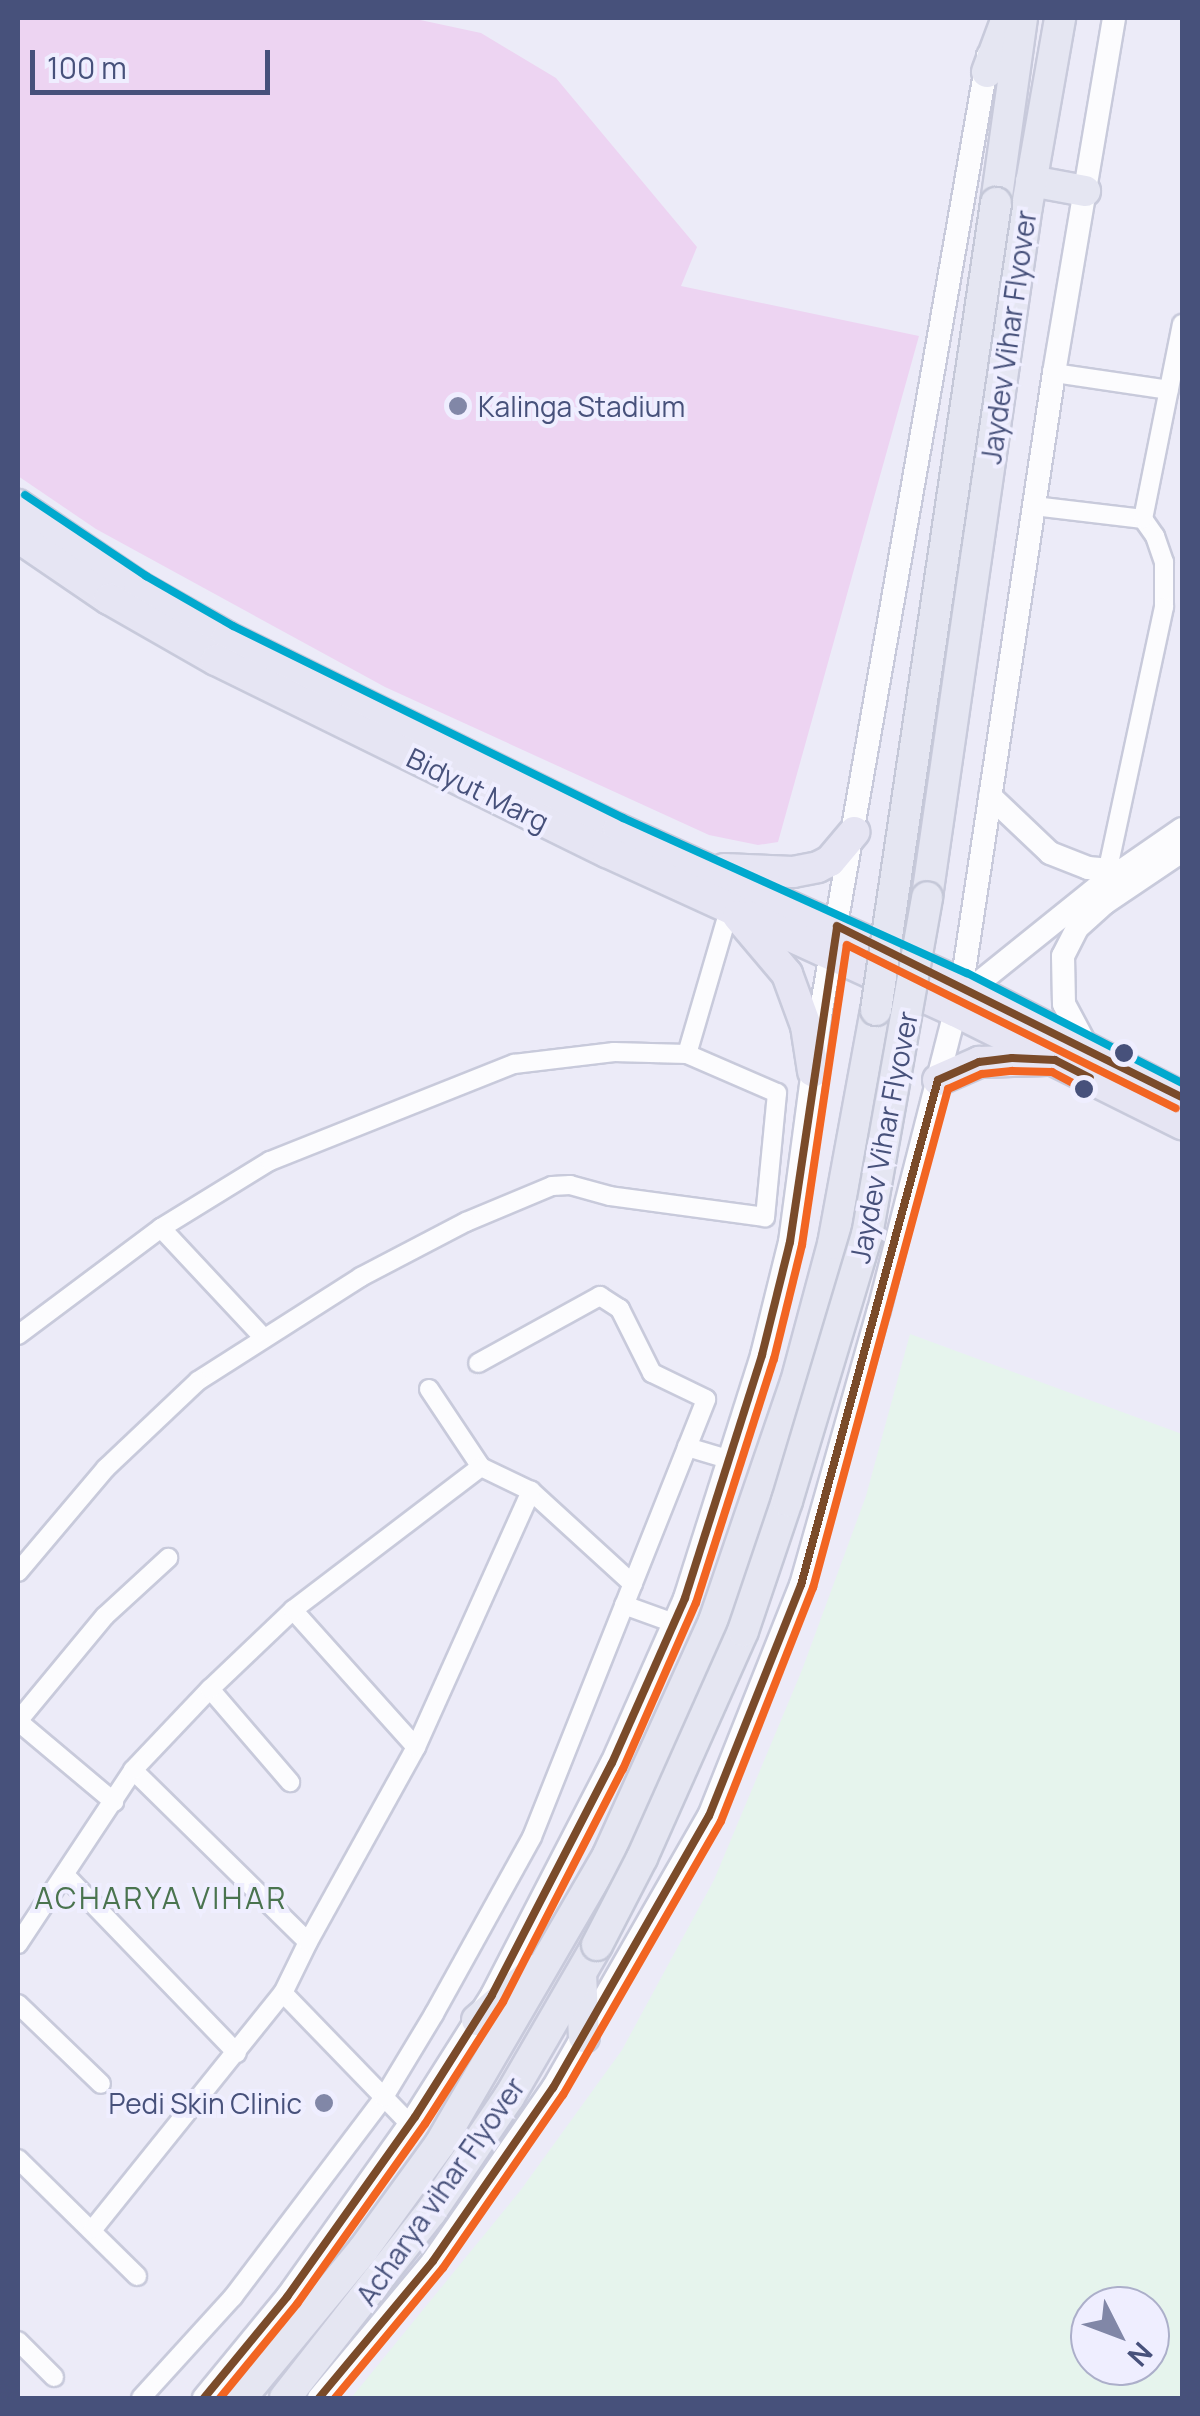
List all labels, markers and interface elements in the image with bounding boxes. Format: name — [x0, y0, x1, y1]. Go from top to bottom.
scale bar — [35, 30, 275, 92]
text: 100 m — [47, 47, 127, 88]
street label: Jaydev Vihar Flyover — [974, 208, 1042, 466]
place label: Kalinga Stadium — [478, 389, 685, 423]
marker: Kalinga Stadium — [447, 395, 469, 417]
street label: Bidyut Marg — [402, 740, 554, 838]
street label: Jaydev Vihar Flyover — [842, 1008, 924, 1266]
unlabelled marker — [1114, 1043, 1134, 1063]
unlabelled marker — [1074, 1079, 1094, 1099]
district label: ACHARYA VIHAR — [34, 1880, 288, 1916]
street label: Acharya vihar Flyover — [349, 2071, 531, 2311]
place label: Pedi Skin Clinic — [108, 2086, 302, 2120]
marker: Pedi Skin Clinic — [311, 2090, 337, 2116]
north arrow — [1070, 2286, 1170, 2386]
text: N — [1120, 2335, 1162, 2375]

